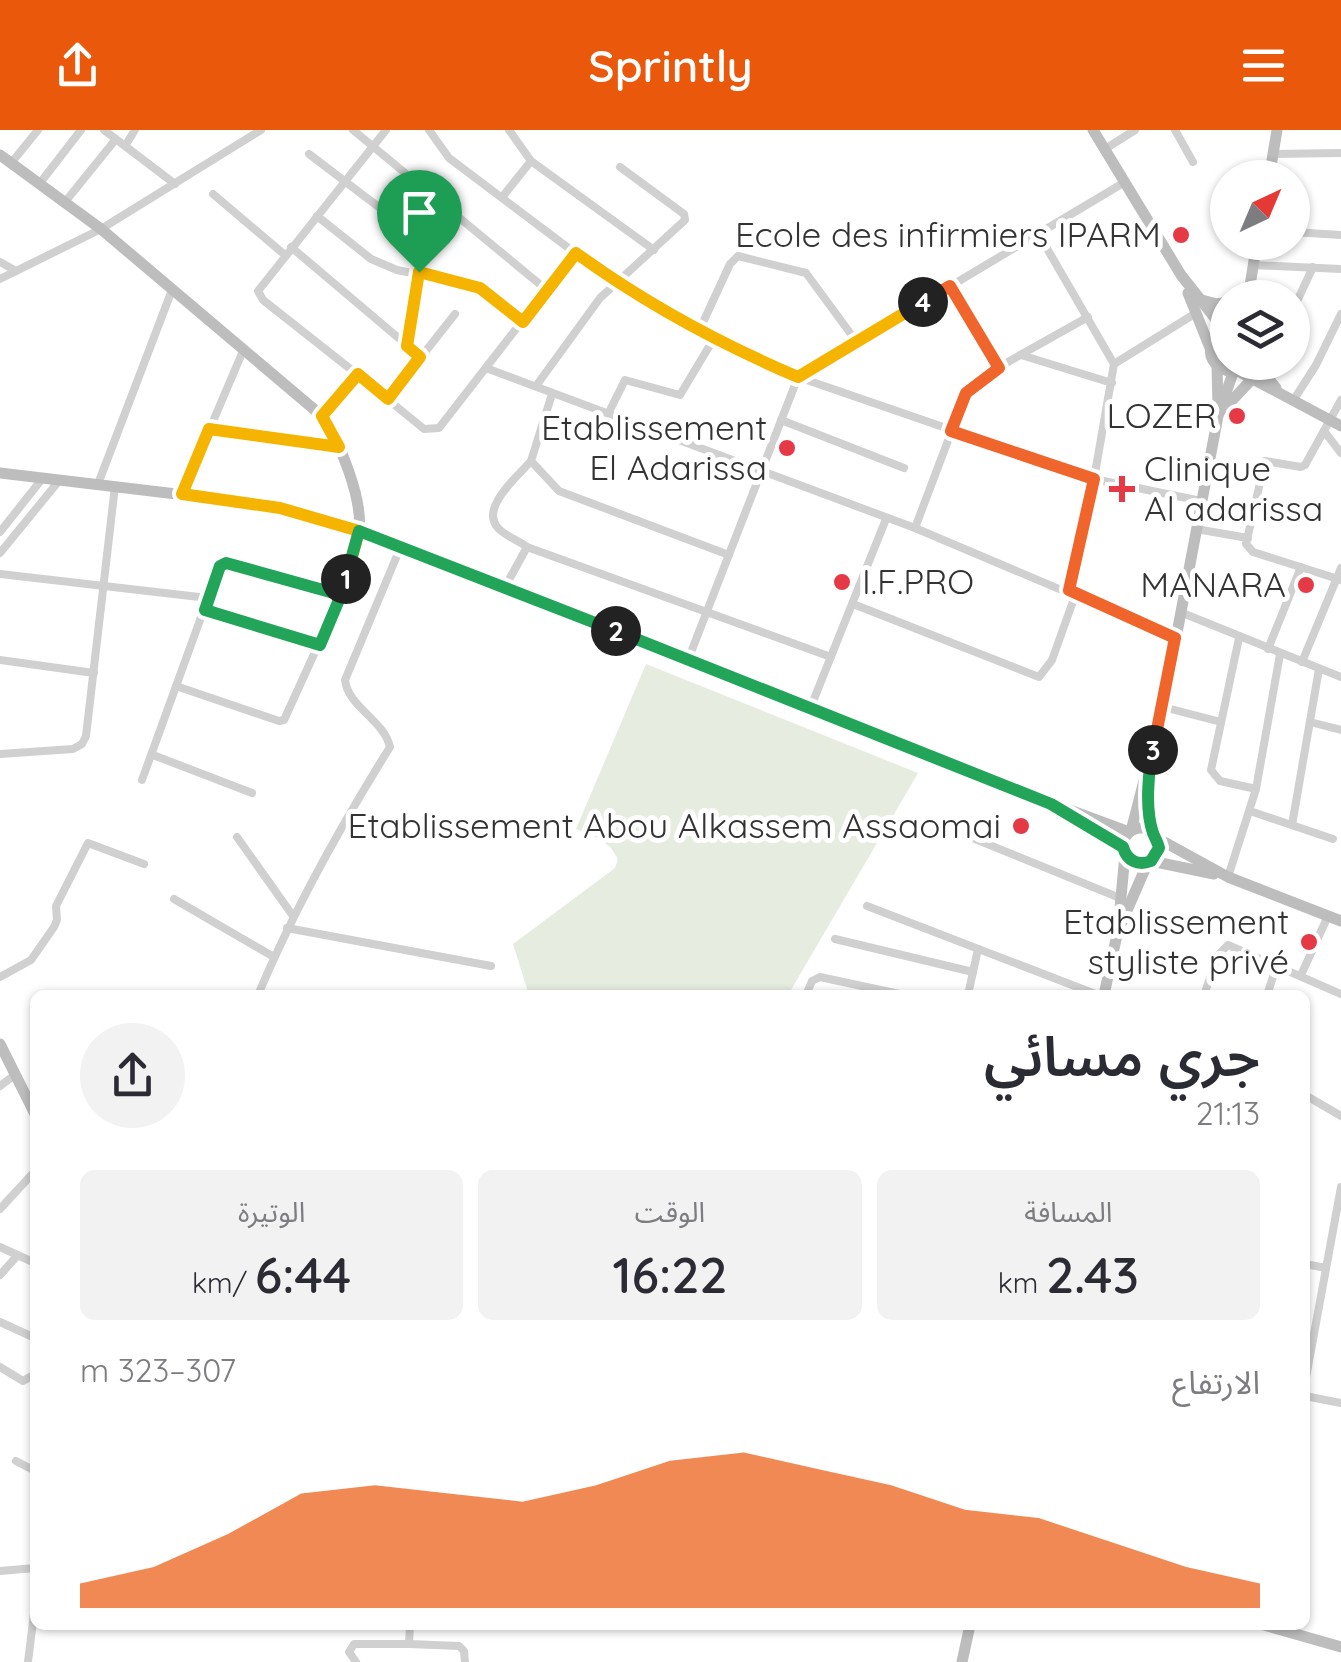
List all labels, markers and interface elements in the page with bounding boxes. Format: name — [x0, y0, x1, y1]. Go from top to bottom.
text: Sprintly — [588, 37, 753, 93]
icon: share — [50, 38, 105, 93]
icon: menu — [1236, 38, 1291, 93]
north arrow — [1210, 160, 1310, 260]
map controls — [1210, 160, 1310, 380]
pin — [377, 170, 462, 273]
icon: arrive — [392, 185, 447, 240]
place label: Ecole des infirmiers IPARM — [735, 212, 1161, 256]
marker: Ecole des infirmiers IPARM — [1170, 224, 1192, 246]
pin: 4 — [898, 277, 948, 327]
button: layers — [1210, 280, 1310, 380]
text: 4 — [915, 284, 931, 319]
place label: LOZER — [1107, 393, 1217, 437]
place label: Etablissement El Adarissa — [541, 405, 767, 489]
marker: LOZER — [1226, 405, 1248, 427]
marker: Etablissement El Adarissa — [776, 437, 798, 459]
place label: Clinique Al adarissa — [1144, 446, 1323, 530]
marker: Clinique Al adarissa — [1109, 476, 1135, 502]
pin: 1 — [321, 554, 371, 604]
place label: I.F.PRO — [862, 559, 974, 603]
text: 1 — [341, 561, 351, 596]
place label: MANARA — [1140, 562, 1286, 606]
marker: I.F.PRO — [831, 571, 853, 593]
marker: MANARA — [1295, 574, 1317, 596]
pin: 2 — [591, 606, 641, 656]
text: 2 — [608, 613, 624, 648]
pin: 3 — [1128, 725, 1178, 775]
text: 3 — [1145, 732, 1161, 767]
place label: Etablissement Abou Alkassem Assaomai — [348, 803, 1001, 847]
marker: Etablissement Abou Alkassem Assaomai — [1010, 815, 1032, 837]
place label: Etablissement styliste privé — [1063, 899, 1289, 983]
marker: Etablissement styliste privé — [1298, 931, 1320, 953]
text: جري مسائي — [984, 1021, 1260, 1090]
button: share — [80, 1023, 185, 1128]
text: 21:13 — [1196, 1093, 1260, 1133]
text: الوتيرة — [238, 1194, 305, 1229]
text: الوقت — [635, 1194, 705, 1229]
text: المسافة — [1024, 1194, 1112, 1229]
text: 6:44 — [255, 1243, 351, 1306]
text: 16:22 — [612, 1243, 728, 1306]
text: 2.43 — [1046, 1243, 1139, 1306]
text: /km — [192, 1265, 255, 1300]
text: km — [998, 1265, 1046, 1300]
text: 307–323 m — [80, 1350, 236, 1390]
text: الارتفاع — [1172, 1362, 1260, 1402]

